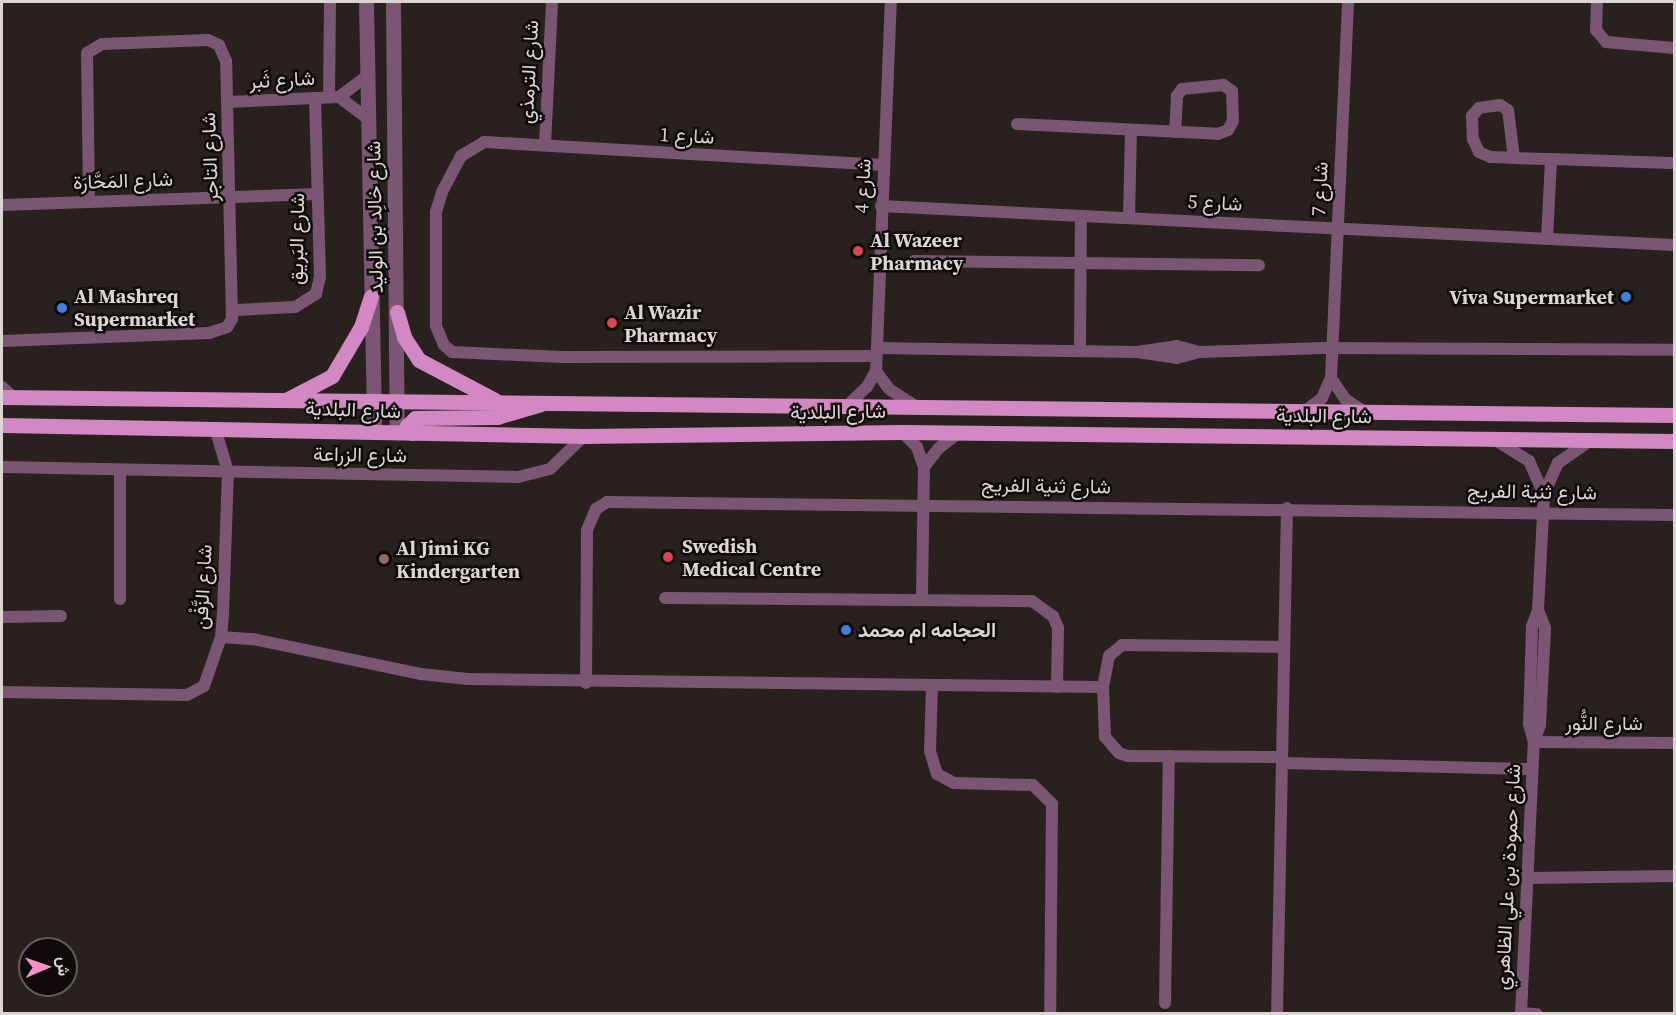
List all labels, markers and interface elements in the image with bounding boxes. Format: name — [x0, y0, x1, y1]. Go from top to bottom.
street label: شارع الترمذي — [514, 19, 544, 125]
street label: شارع ثَبر — [249, 66, 315, 94]
street label: شارع التاجر — [196, 112, 224, 202]
street label: شارع 1 — [659, 123, 715, 149]
street label: شارع خالِد بن الوليد — [362, 141, 388, 293]
street label: شارع 4 — [850, 158, 876, 214]
street label: شارع 7 — [1307, 161, 1333, 217]
street label: شارع المَحَّارَة — [73, 167, 173, 195]
street label: شارع 5 — [1187, 190, 1243, 216]
street label: شارع البَريق — [284, 193, 310, 285]
place label: Al Wazeer Pharmacy — [870, 228, 963, 275]
marker: Al Wazeer Pharmacy — [851, 244, 865, 258]
place label: Al Mashreq Supermarket — [74, 284, 195, 331]
place label: Viva Supermarket — [1449, 285, 1614, 309]
marker: Viva Supermarket — [1619, 290, 1633, 304]
place label: Al Wazir Pharmacy — [624, 300, 717, 347]
marker: Al Mashreq Supermarket — [55, 301, 69, 315]
marker: Al Wazir Pharmacy — [605, 316, 619, 330]
street label: شارع البلدية — [305, 396, 401, 424]
street label: شارع البلدية — [790, 399, 886, 425]
street label: شارع البلدية — [1276, 403, 1372, 429]
street label: شارع الزراعة — [313, 442, 407, 468]
street label: شارع ثنية الفريج — [981, 473, 1111, 499]
street label: شارع ثنية الفريج — [1467, 479, 1597, 505]
place label: Swedish Medical Centre — [682, 534, 821, 581]
place label: Al Jimi KG Kindergarten — [396, 536, 520, 583]
street label: شارع الزَّفْن — [189, 544, 217, 630]
marker: Swedish Medical Centre — [659, 548, 677, 566]
marker: Al Jimi KG Kindergarten — [377, 552, 391, 566]
place label: الحجامه ام محمد — [858, 618, 996, 642]
marker: الحجامه ام محمد — [839, 623, 853, 637]
street label: شارع النُّور — [1565, 711, 1643, 735]
street label: شارع حمودة بن علي الظاهري — [1490, 763, 1526, 991]
north arrow — [18, 937, 78, 997]
text: ش — [53, 956, 75, 976]

